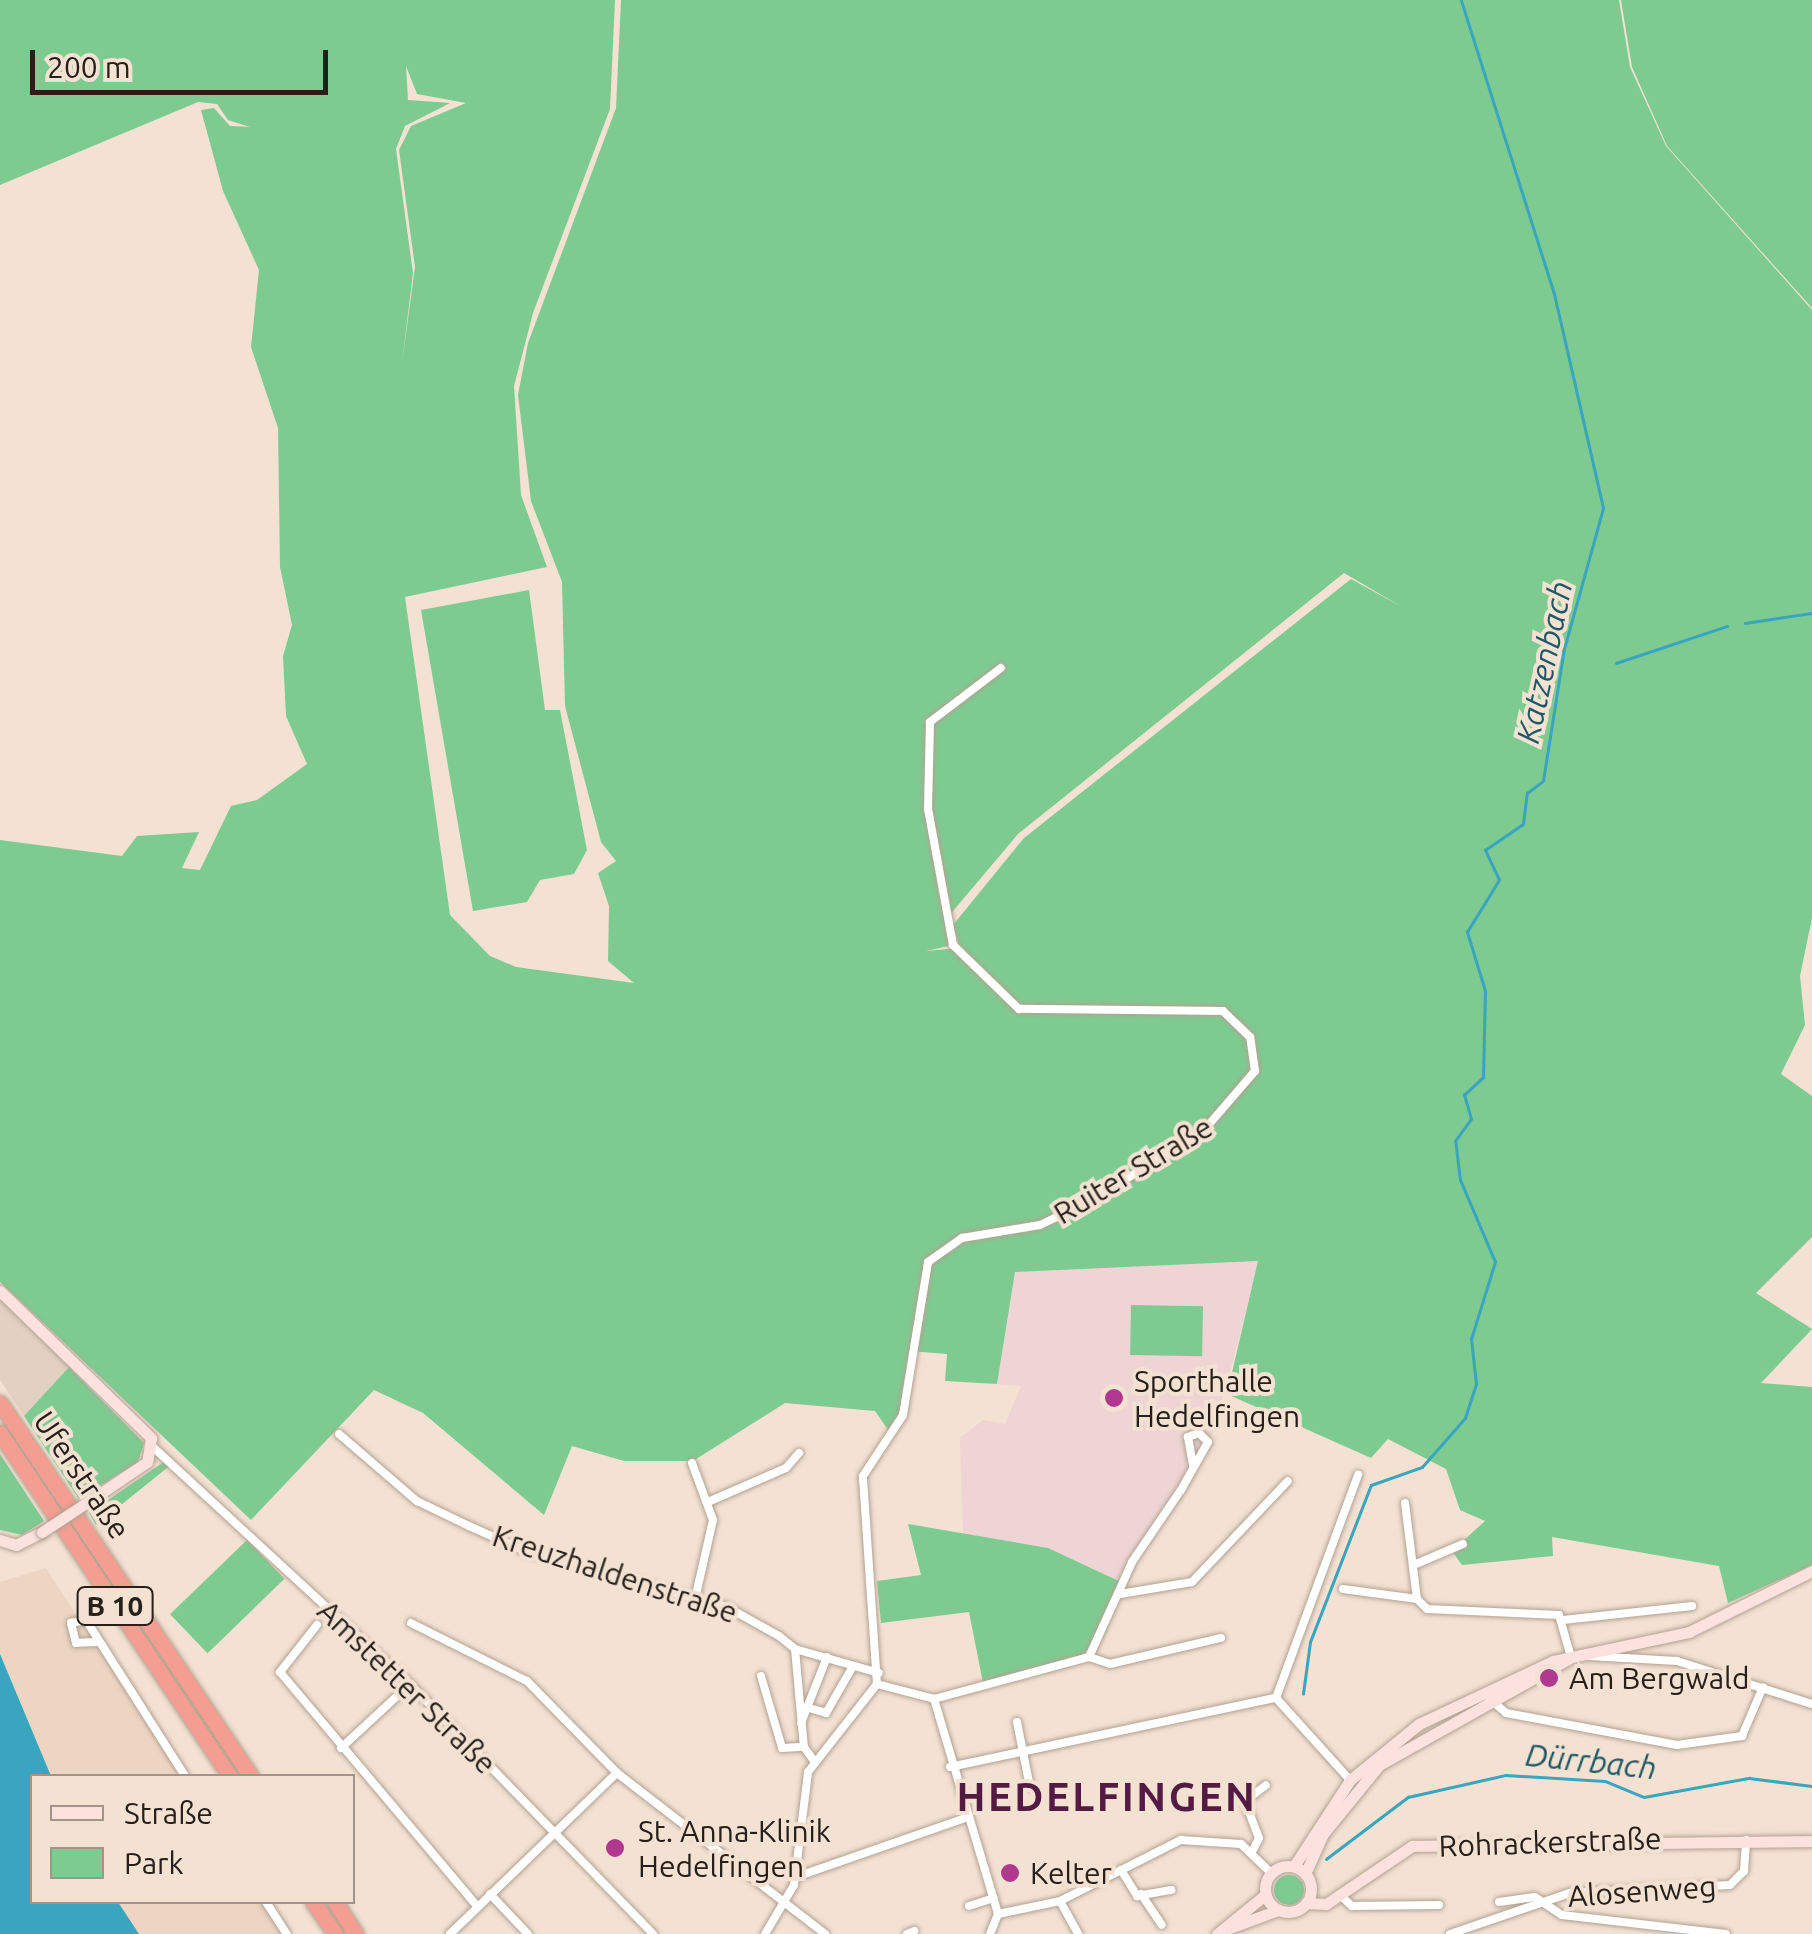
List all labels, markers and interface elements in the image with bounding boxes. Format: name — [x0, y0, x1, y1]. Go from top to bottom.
scale bar — [35, 30, 332, 92]
text: 200 m — [47, 50, 131, 84]
water label: Katzenbach — [1508, 578, 1580, 746]
street label: Ruiter Straße — [1047, 1109, 1219, 1231]
place label: Sporthalle Hedelfingen — [1134, 1363, 1300, 1434]
marker: Sporthalle Hedelfingen — [1103, 1387, 1125, 1409]
street label: Uferstraße — [26, 1404, 138, 1546]
street label: Kreuzhaldenstraße — [488, 1517, 742, 1631]
road number: B 10 — [75, 1583, 155, 1629]
street label: Amstetter Straße — [310, 1593, 504, 1781]
place label: Am Bergwald — [1569, 1660, 1750, 1696]
marker: Am Bergwald — [1538, 1667, 1560, 1689]
water label: Dürrbach — [1524, 1735, 1658, 1787]
district label: HEDELFINGEN — [957, 1773, 1257, 1821]
legend — [30, 1774, 355, 1904]
text: Straße — [124, 1796, 213, 1830]
place label: St. Anna-Klinik Hedelfingen — [638, 1813, 831, 1884]
street label: Rohrackerstraße — [1438, 1820, 1662, 1864]
marker: St. Anna-Klinik Hedelfingen — [602, 1835, 628, 1861]
text: Park — [124, 1846, 184, 1880]
place label: Kelter — [1030, 1855, 1112, 1891]
marker: Kelter — [999, 1862, 1021, 1884]
street label: Alosenweg — [1567, 1868, 1717, 1914]

